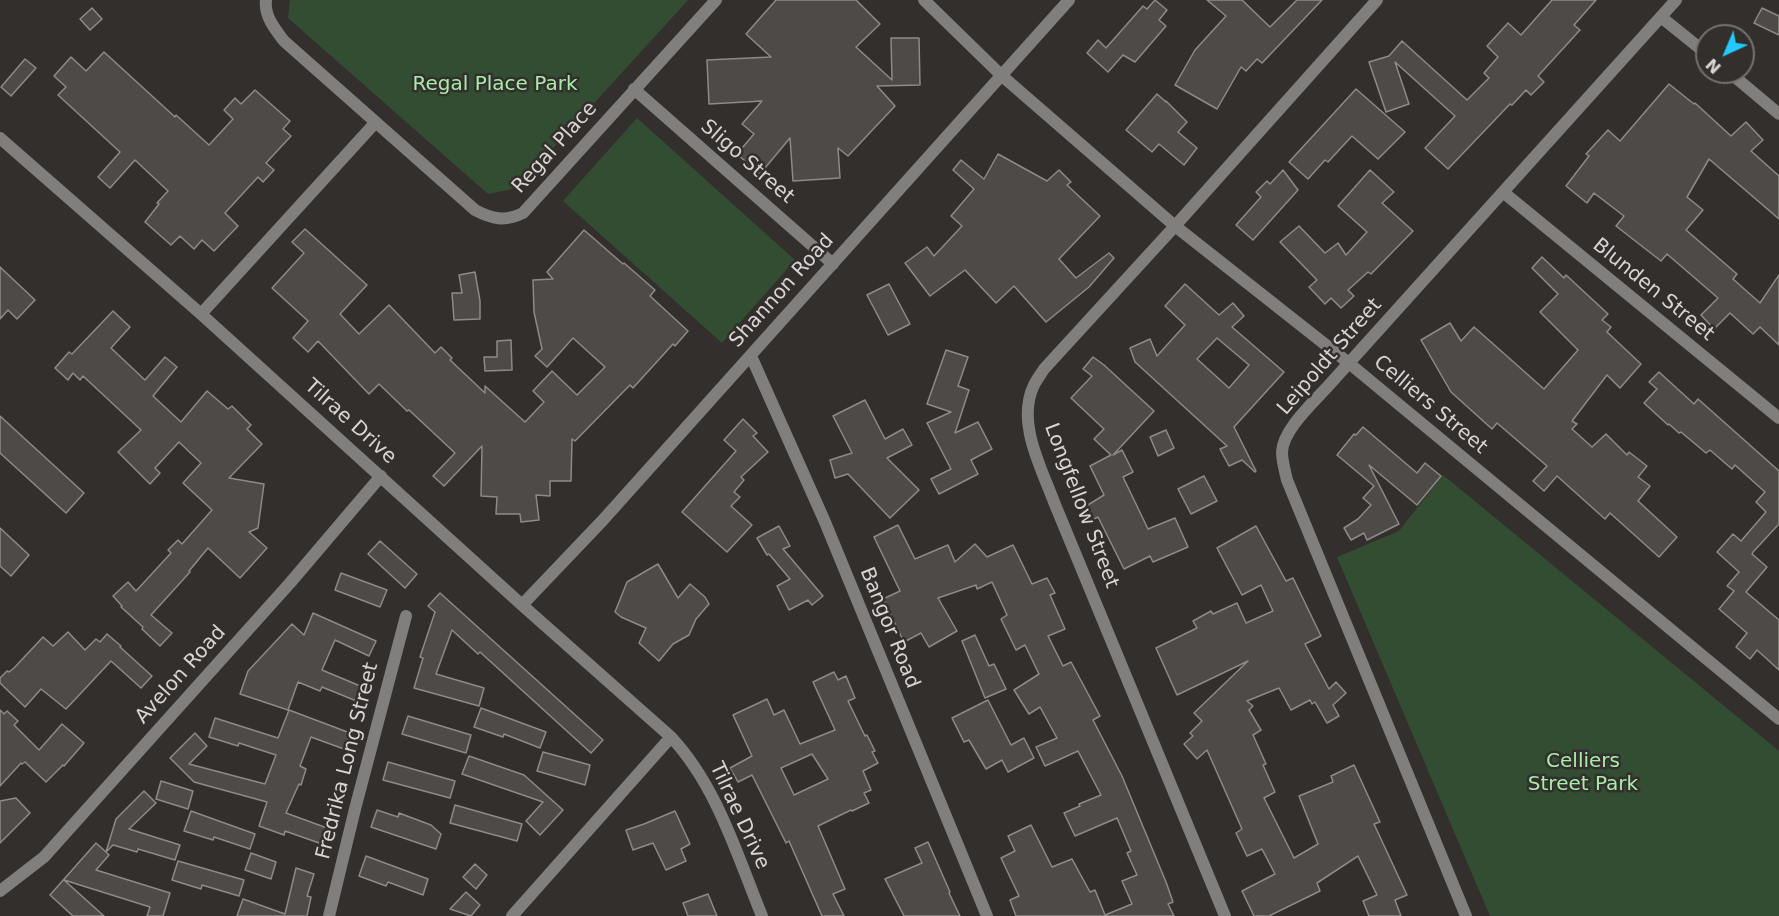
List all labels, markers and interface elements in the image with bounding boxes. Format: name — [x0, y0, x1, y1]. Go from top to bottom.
north arrow — [1695, 24, 1755, 84]
text: N — [1702, 54, 1725, 77]
park label: Regal Place Park — [413, 73, 577, 97]
street label: Regal Place — [507, 97, 603, 199]
street label: Sligo Street — [695, 115, 799, 209]
street label: Shannon Road — [725, 229, 839, 353]
street label: Blunden Street — [1587, 234, 1719, 346]
street label: Leipoldt Street — [1273, 294, 1387, 420]
street label: Celliers Street — [1368, 350, 1492, 460]
street label: Tilrae Drive — [299, 375, 401, 469]
street label: Longfellow Street — [1039, 420, 1123, 592]
street label: Bangor Road — [854, 564, 924, 692]
street label: Avelon Road — [131, 621, 231, 729]
street label: Fredrika Long Street — [312, 660, 384, 862]
park label: Celliers Street Park — [1528, 750, 1638, 797]
street label: Tilrae Drive — [704, 759, 774, 873]

